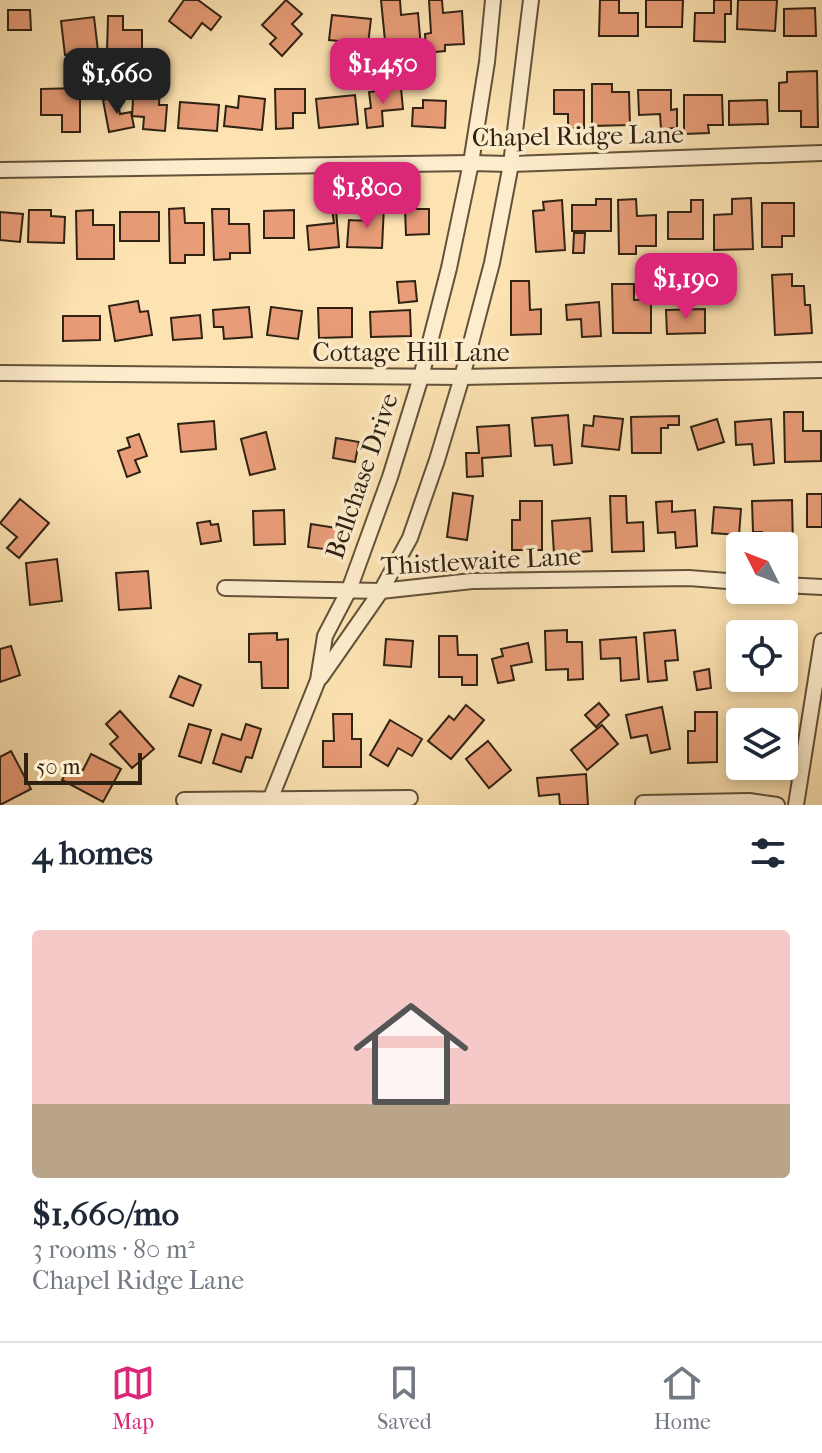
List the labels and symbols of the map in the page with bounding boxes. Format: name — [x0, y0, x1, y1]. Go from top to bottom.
pin: $1,450 — [318, 38, 448, 106]
pin: $1,660 — [52, 48, 182, 116]
street label: Chapel Ridge Lane — [472, 119, 684, 153]
pin: $1,800 — [302, 162, 432, 230]
pin: $1,190 — [621, 253, 751, 321]
street label: Cottage Hill Lane — [312, 337, 510, 368]
street label: Bellchase Drive — [319, 389, 405, 563]
north arrow — [726, 532, 798, 604]
street label: Thistlewaite Lane — [380, 540, 582, 582]
scale bar — [24, 749, 142, 785]

